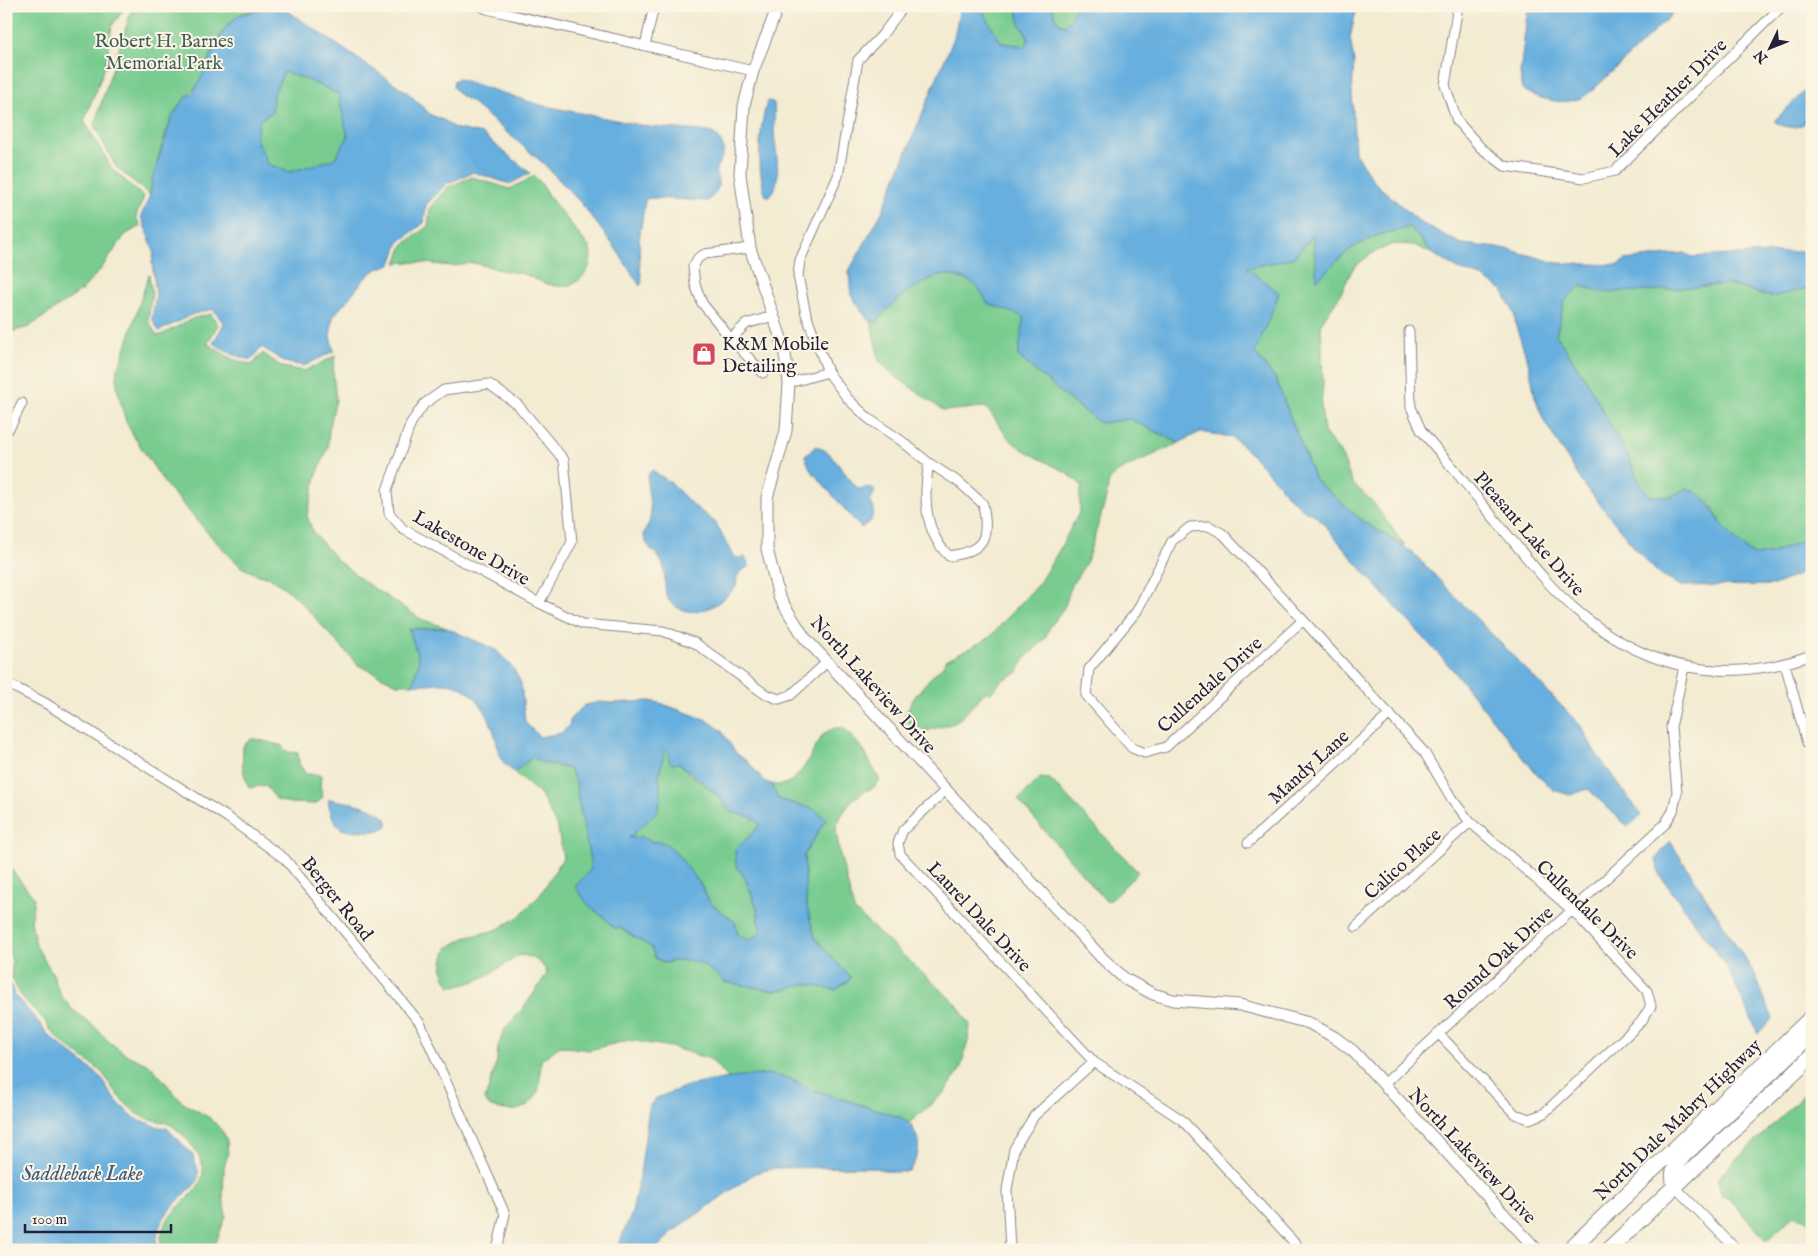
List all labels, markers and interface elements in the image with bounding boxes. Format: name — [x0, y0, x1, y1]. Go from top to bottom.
north arrow — [1746, 22, 1796, 72]
park label: Robert H. Barnes Memorial Park — [95, 30, 233, 76]
street label: Lake Heather Drive — [1604, 34, 1733, 163]
text: N — [1751, 46, 1773, 67]
place label: K&M Mobile Detailing — [722, 333, 829, 379]
shop icon: K&M Mobile Detailing — [691, 341, 717, 367]
street label: Pleasant Lake Drive — [1468, 467, 1589, 602]
street label: Lakestone Drive — [408, 506, 534, 592]
street label: North Lakeview Drive — [804, 611, 941, 759]
street label: Cullendale Drive — [1153, 632, 1268, 739]
street label: Mandy Lane — [1264, 725, 1355, 810]
street label: Calico Place — [1360, 823, 1447, 905]
street label: Berger Road — [295, 852, 378, 947]
street label: Cullendale Drive — [1530, 856, 1643, 966]
street label: Laurel Dale Drive — [921, 857, 1036, 978]
street label: Round Oak Drive — [1440, 901, 1559, 1015]
street label: North Dale Mabry Highway — [1590, 1034, 1768, 1207]
street label: North Lakeview Drive — [1402, 1083, 1541, 1230]
water label: Saddleback Lake — [21, 1162, 143, 1187]
scale bar — [25, 1201, 171, 1233]
text: 100 m — [32, 1210, 68, 1229]

